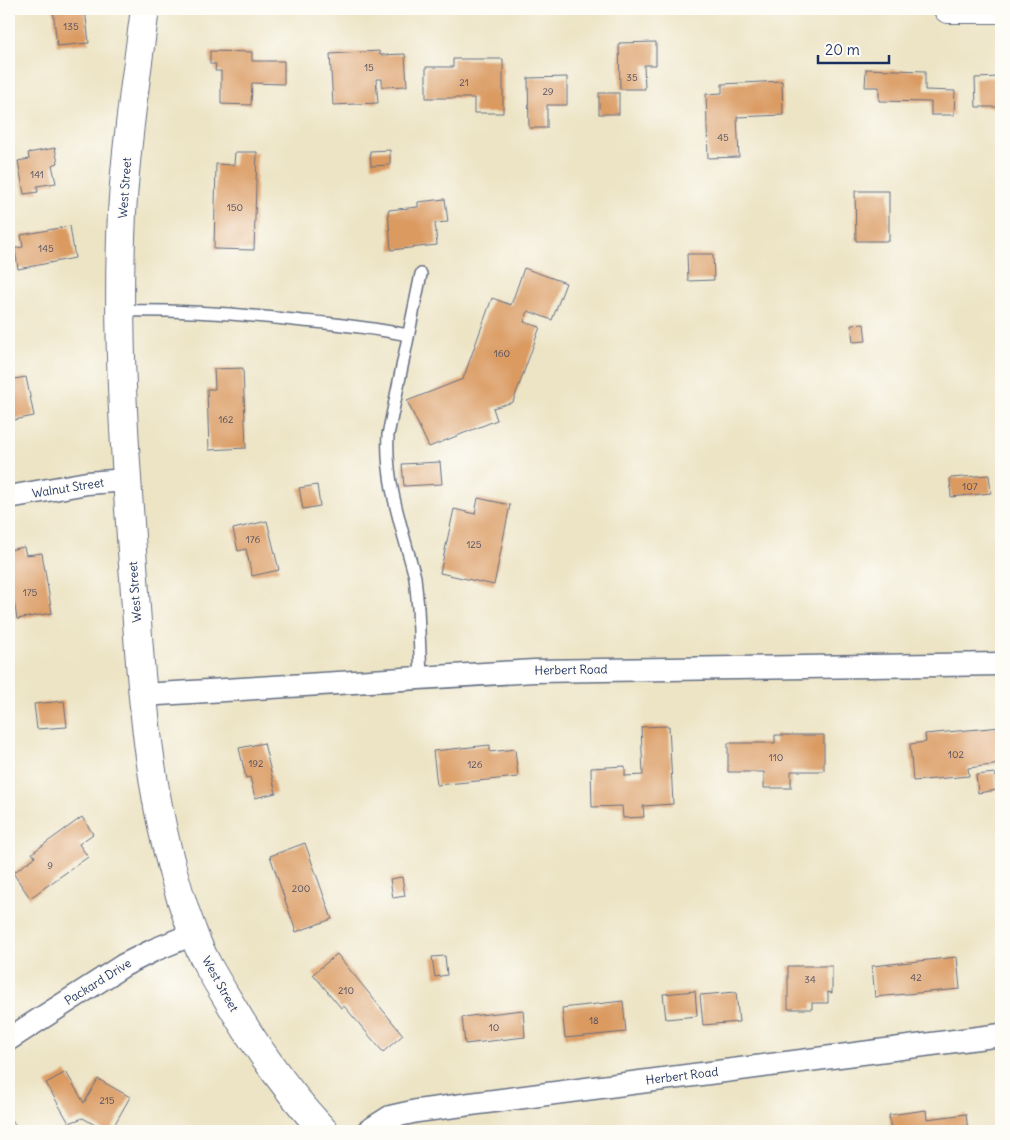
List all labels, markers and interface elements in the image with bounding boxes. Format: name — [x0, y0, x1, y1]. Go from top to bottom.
house number: 135 — [63, 20, 79, 33]
scale bar — [818, 32, 889, 64]
text: 20 m — [825, 40, 860, 59]
house number: 15 — [364, 61, 374, 74]
house number: 35 — [626, 71, 638, 84]
house number: 21 — [459, 76, 469, 89]
house number: 29 — [542, 85, 554, 98]
house number: 45 — [717, 131, 729, 144]
street label: West Street — [115, 157, 134, 219]
house number: 141 — [30, 168, 44, 181]
house number: 150 — [227, 201, 243, 214]
house number: 145 — [38, 242, 54, 255]
house number: 160 — [494, 347, 510, 360]
house number: 162 — [218, 413, 234, 426]
street label: Walnut Street — [31, 474, 105, 501]
house number: 107 — [962, 480, 978, 493]
house number: 176 — [246, 533, 260, 546]
house number: 125 — [466, 538, 482, 551]
street label: West Street — [125, 561, 144, 623]
house number: 175 — [23, 586, 38, 599]
street label: Herbert Road — [534, 661, 608, 678]
house number: 102 — [948, 748, 965, 761]
house number: 110 — [769, 751, 783, 764]
house number: 192 — [248, 757, 264, 770]
house number: 126 — [467, 758, 483, 771]
house number: 9 — [47, 859, 53, 872]
house number: 200 — [292, 882, 310, 895]
street label: West Street — [199, 953, 242, 1014]
street label: Packard Drive — [62, 955, 134, 1008]
house number: 42 — [910, 971, 922, 984]
house number: 34 — [804, 973, 816, 986]
house number: 210 — [338, 984, 354, 997]
house number: 18 — [589, 1014, 599, 1027]
house number: 10 — [489, 1021, 499, 1034]
street label: Herbert Road — [645, 1064, 719, 1087]
house number: 215 — [99, 1094, 115, 1107]

